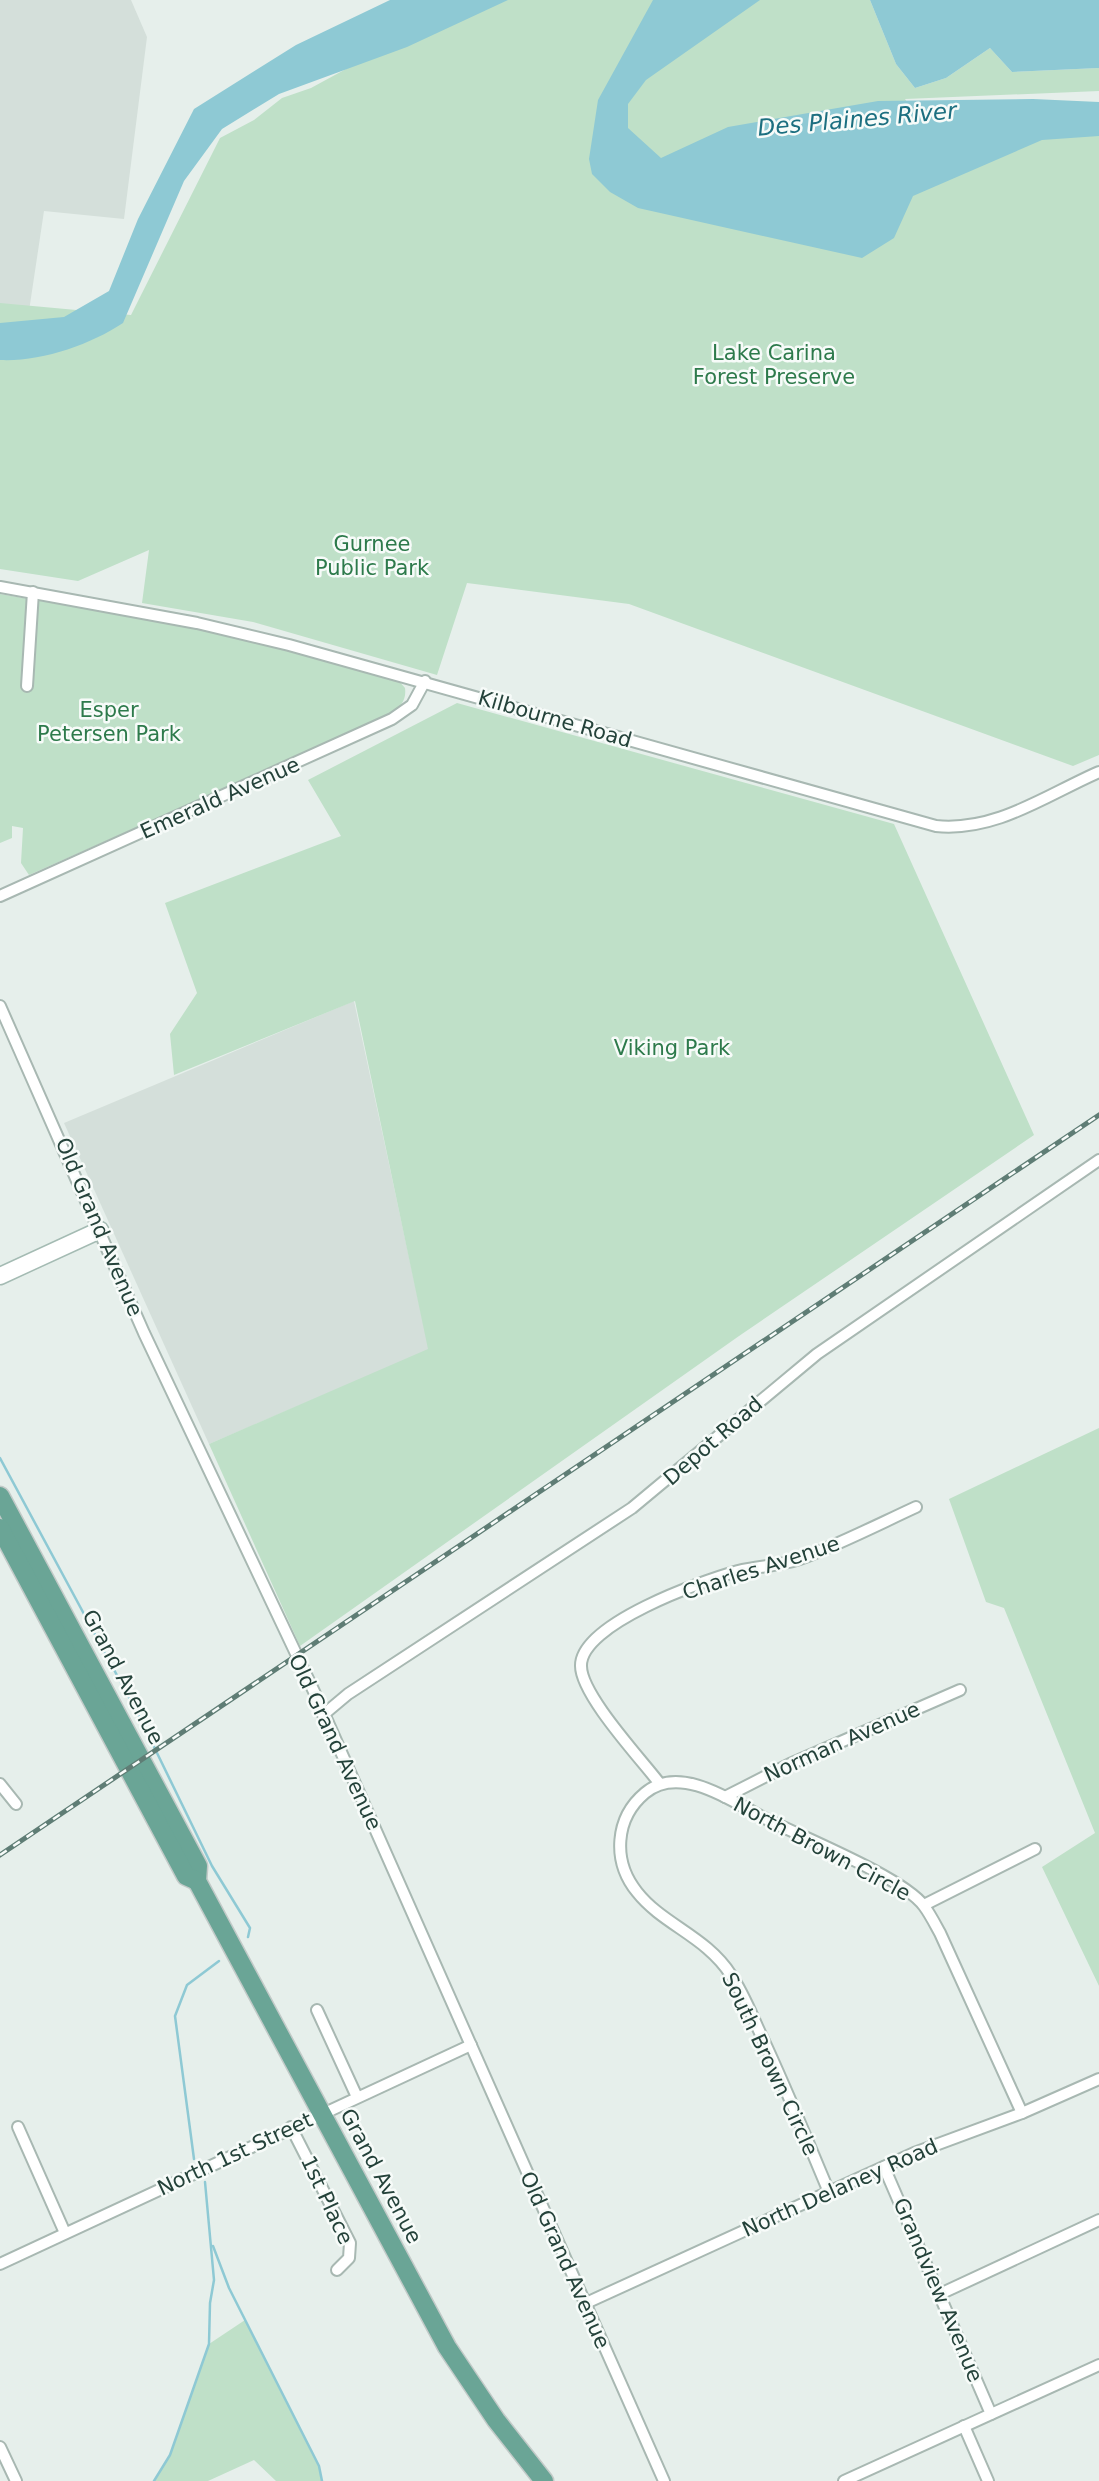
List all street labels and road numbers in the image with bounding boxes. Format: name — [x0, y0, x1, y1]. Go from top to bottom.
street label: Kilbourne Road — [475, 686, 635, 752]
street label: Emerald Avenue — [137, 752, 303, 844]
street label: Old Grand Avenue — [51, 1134, 147, 1320]
street label: Depot Road — [659, 1392, 767, 1490]
street label: Charles Avenue — [679, 1531, 843, 1605]
street label: Grand Avenue — [77, 1606, 169, 1748]
street label: Old Grand Avenue — [284, 1650, 386, 1834]
street label: Norman Avenue — [760, 1697, 924, 1787]
street label: North Brown Circle — [729, 1792, 915, 1906]
street label: South Brown Circle — [717, 1969, 823, 2159]
street label: Grand Avenue — [335, 2105, 427, 2247]
street label: North 1st Street — [154, 2108, 316, 2200]
street label: North Delaney Road — [739, 2134, 941, 2242]
street label: 1st Place — [296, 2152, 358, 2248]
street label: Old Grand Avenue — [515, 2168, 615, 2352]
street label: Grandview Avenue — [888, 2194, 988, 2386]

